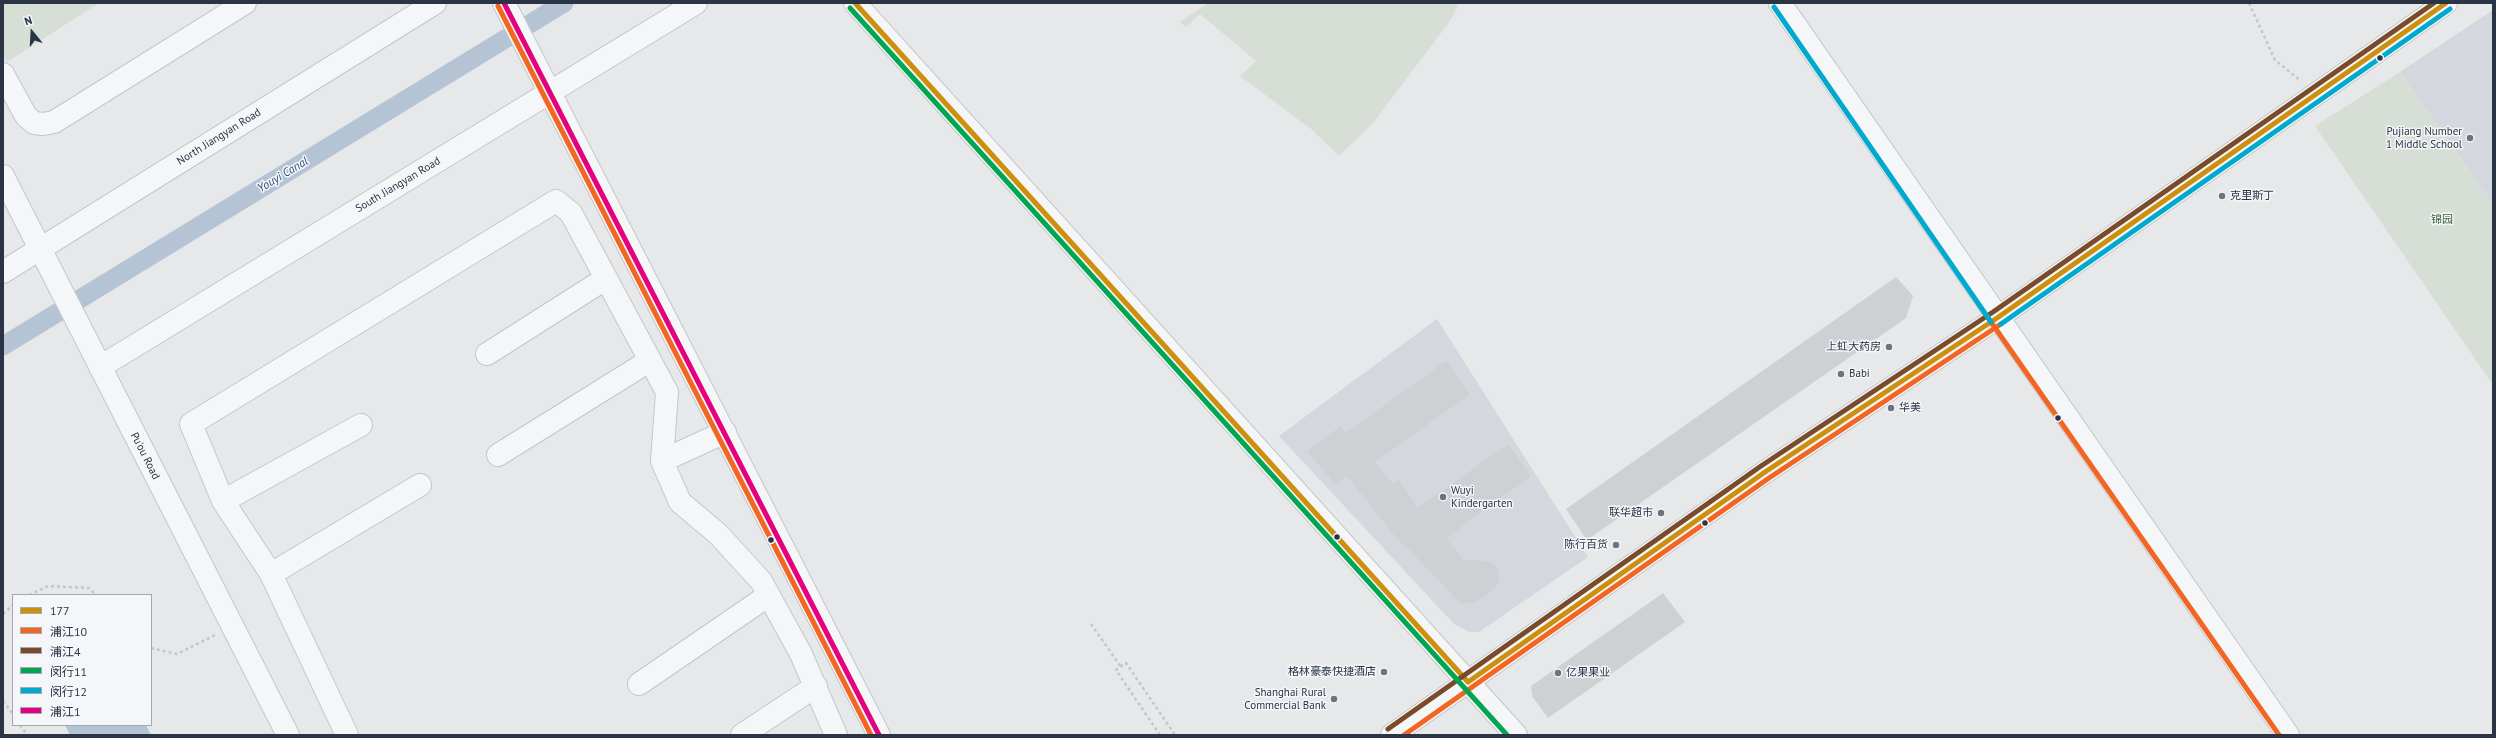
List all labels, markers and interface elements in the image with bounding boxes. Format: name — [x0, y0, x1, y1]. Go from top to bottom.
north arrow — [12, 12, 52, 52]
text: N — [23, 13, 34, 28]
unlabelled marker — [2375, 53, 2385, 63]
street label: North Jiangyan Road — [175, 106, 263, 168]
place label: Pujiang Number 1 Middle School — [2386, 125, 2462, 151]
marker: Pujiang Number 1 Middle School — [2465, 133, 2475, 143]
water label: Youyi Canal — [255, 154, 311, 196]
street label: South Jiangyan Road — [353, 154, 443, 216]
place label: 克里斯丁 — [2230, 189, 2274, 203]
marker: 克里斯丁 — [2217, 191, 2227, 201]
park label: 锦园 — [2431, 213, 2453, 227]
place label: 上虹大药房 — [1826, 340, 1881, 354]
marker: 上虹大药房 — [1884, 342, 1894, 352]
place label: Babi — [1849, 367, 1870, 381]
marker: Babi — [1836, 369, 1846, 379]
place label: 华美 — [1899, 401, 1921, 415]
marker: 华美 — [1886, 403, 1896, 413]
unlabelled marker — [2053, 413, 2063, 423]
street label: Pu'ou Road — [128, 430, 162, 482]
place label: Wuyi Kindergarten — [1451, 484, 1513, 510]
marker: Wuyi Kindergarten — [1438, 492, 1448, 502]
place label: 联华超市 — [1609, 506, 1653, 520]
marker: 联华超市 — [1656, 508, 1666, 518]
unlabelled marker — [1700, 518, 1710, 528]
unlabelled marker — [1332, 532, 1342, 542]
unlabelled marker — [766, 535, 776, 545]
place label: 陈行百货 — [1564, 538, 1608, 552]
marker: 陈行百货 — [1611, 540, 1621, 550]
legend — [12, 594, 152, 726]
text: 177 — [50, 603, 70, 618]
text: 浦江10 — [50, 624, 87, 639]
text: 浦江4 — [50, 644, 81, 659]
text: 闵行11 — [50, 664, 87, 679]
place label: 格林豪泰快捷酒店 — [1288, 665, 1376, 679]
place label: 亿果果业 — [1566, 666, 1610, 680]
marker: 格林豪泰快捷酒店 — [1379, 667, 1389, 677]
marker: 亿果果业 — [1553, 668, 1563, 678]
text: 闵行12 — [50, 684, 87, 699]
place label: Shanghai Rural Commercial Bank — [1244, 686, 1326, 712]
marker: Shanghai Rural Commercial Bank — [1329, 694, 1339, 704]
text: 浦江1 — [50, 704, 81, 719]

